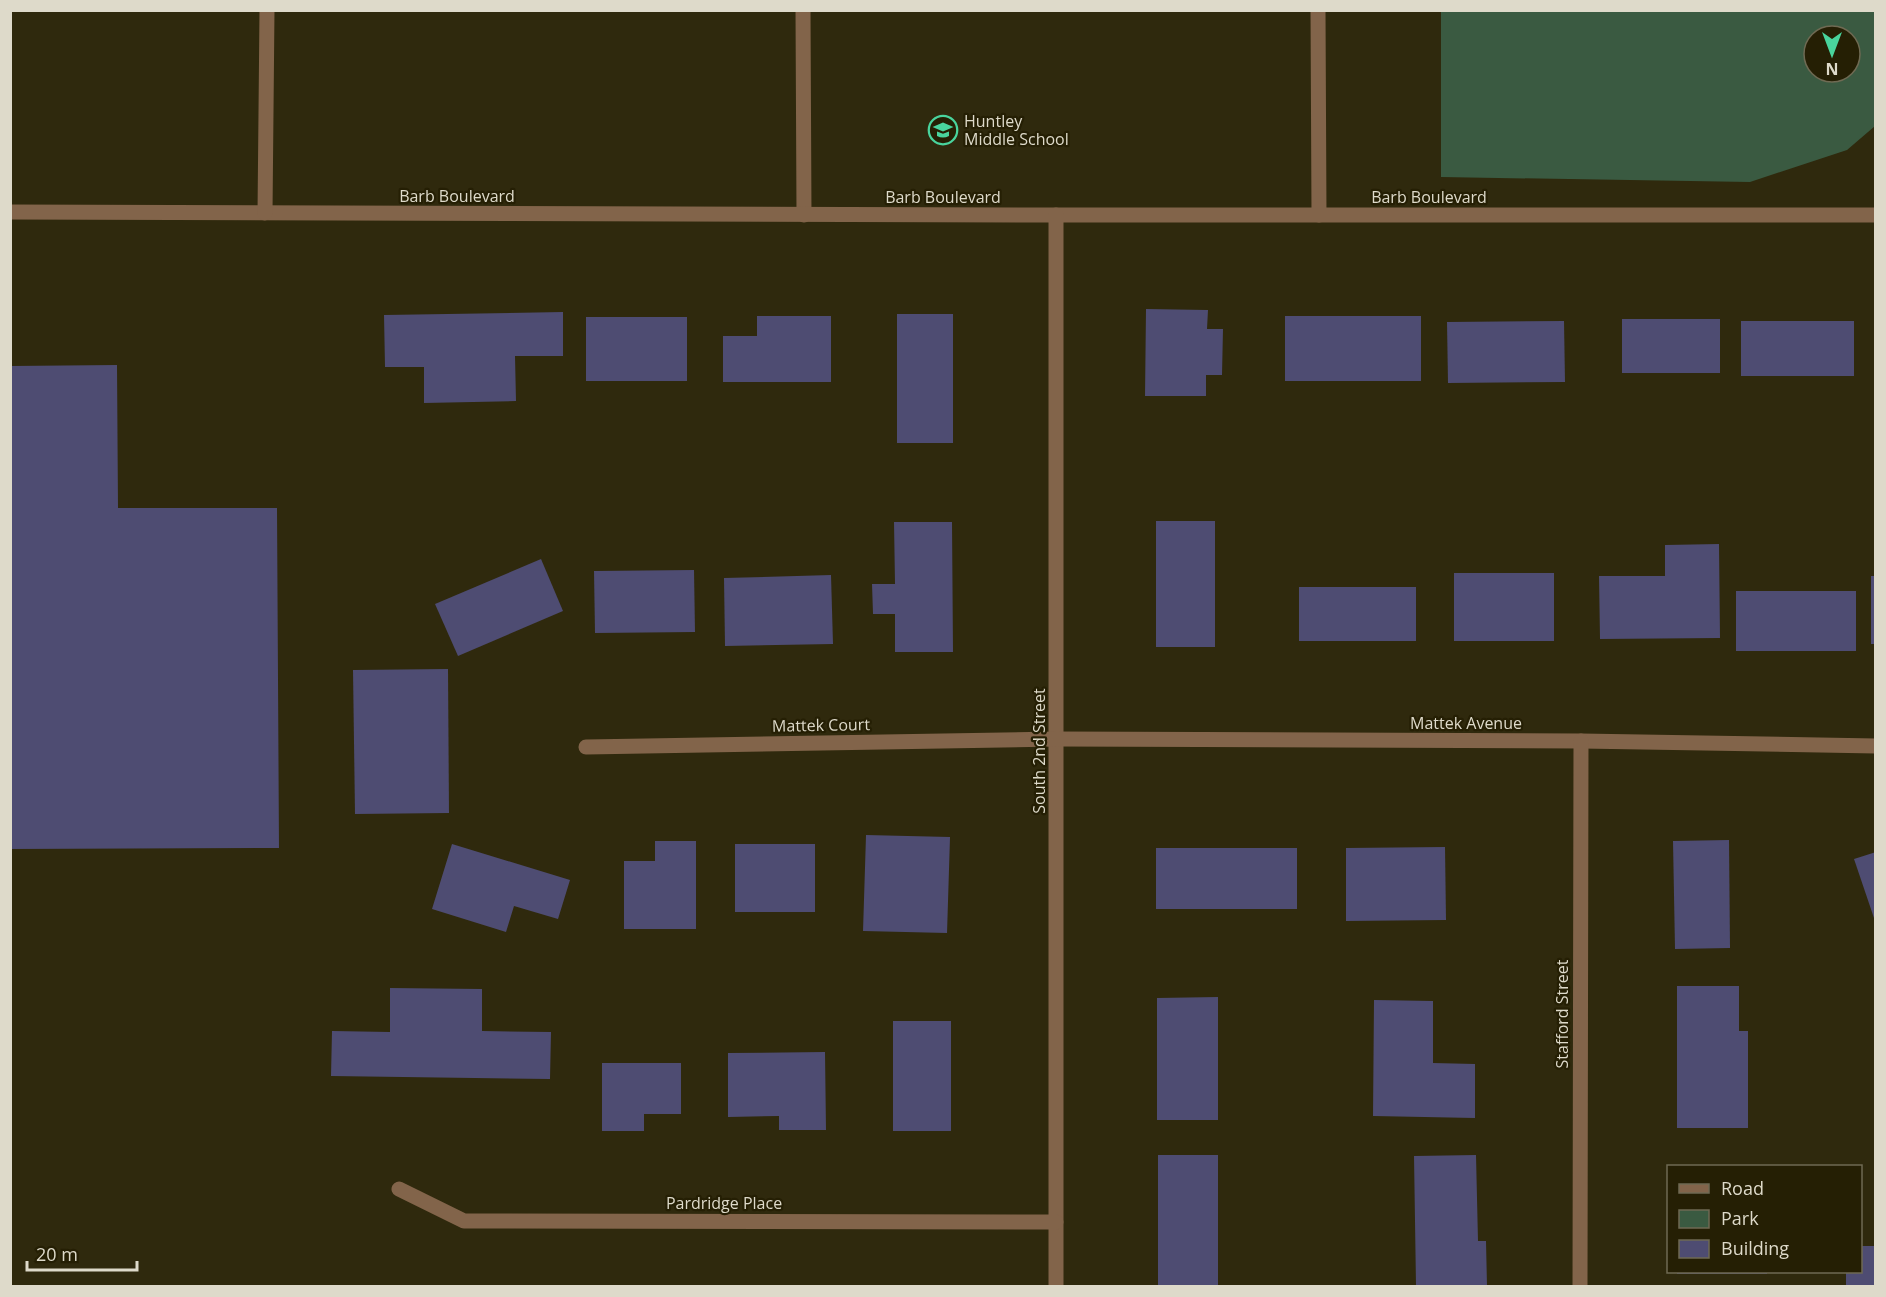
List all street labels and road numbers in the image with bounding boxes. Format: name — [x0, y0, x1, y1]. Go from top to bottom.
street label: Barb Boulevard — [399, 185, 515, 207]
street label: Barb Boulevard — [885, 186, 1001, 208]
street label: Barb Boulevard — [1371, 186, 1487, 208]
street label: South 2nd Street — [1028, 688, 1050, 814]
street label: Mattek Avenue — [1410, 712, 1522, 734]
street label: Mattek Court — [772, 713, 870, 737]
street label: Stafford Street — [1551, 959, 1573, 1068]
street label: Pardridge Place — [666, 1192, 782, 1214]

